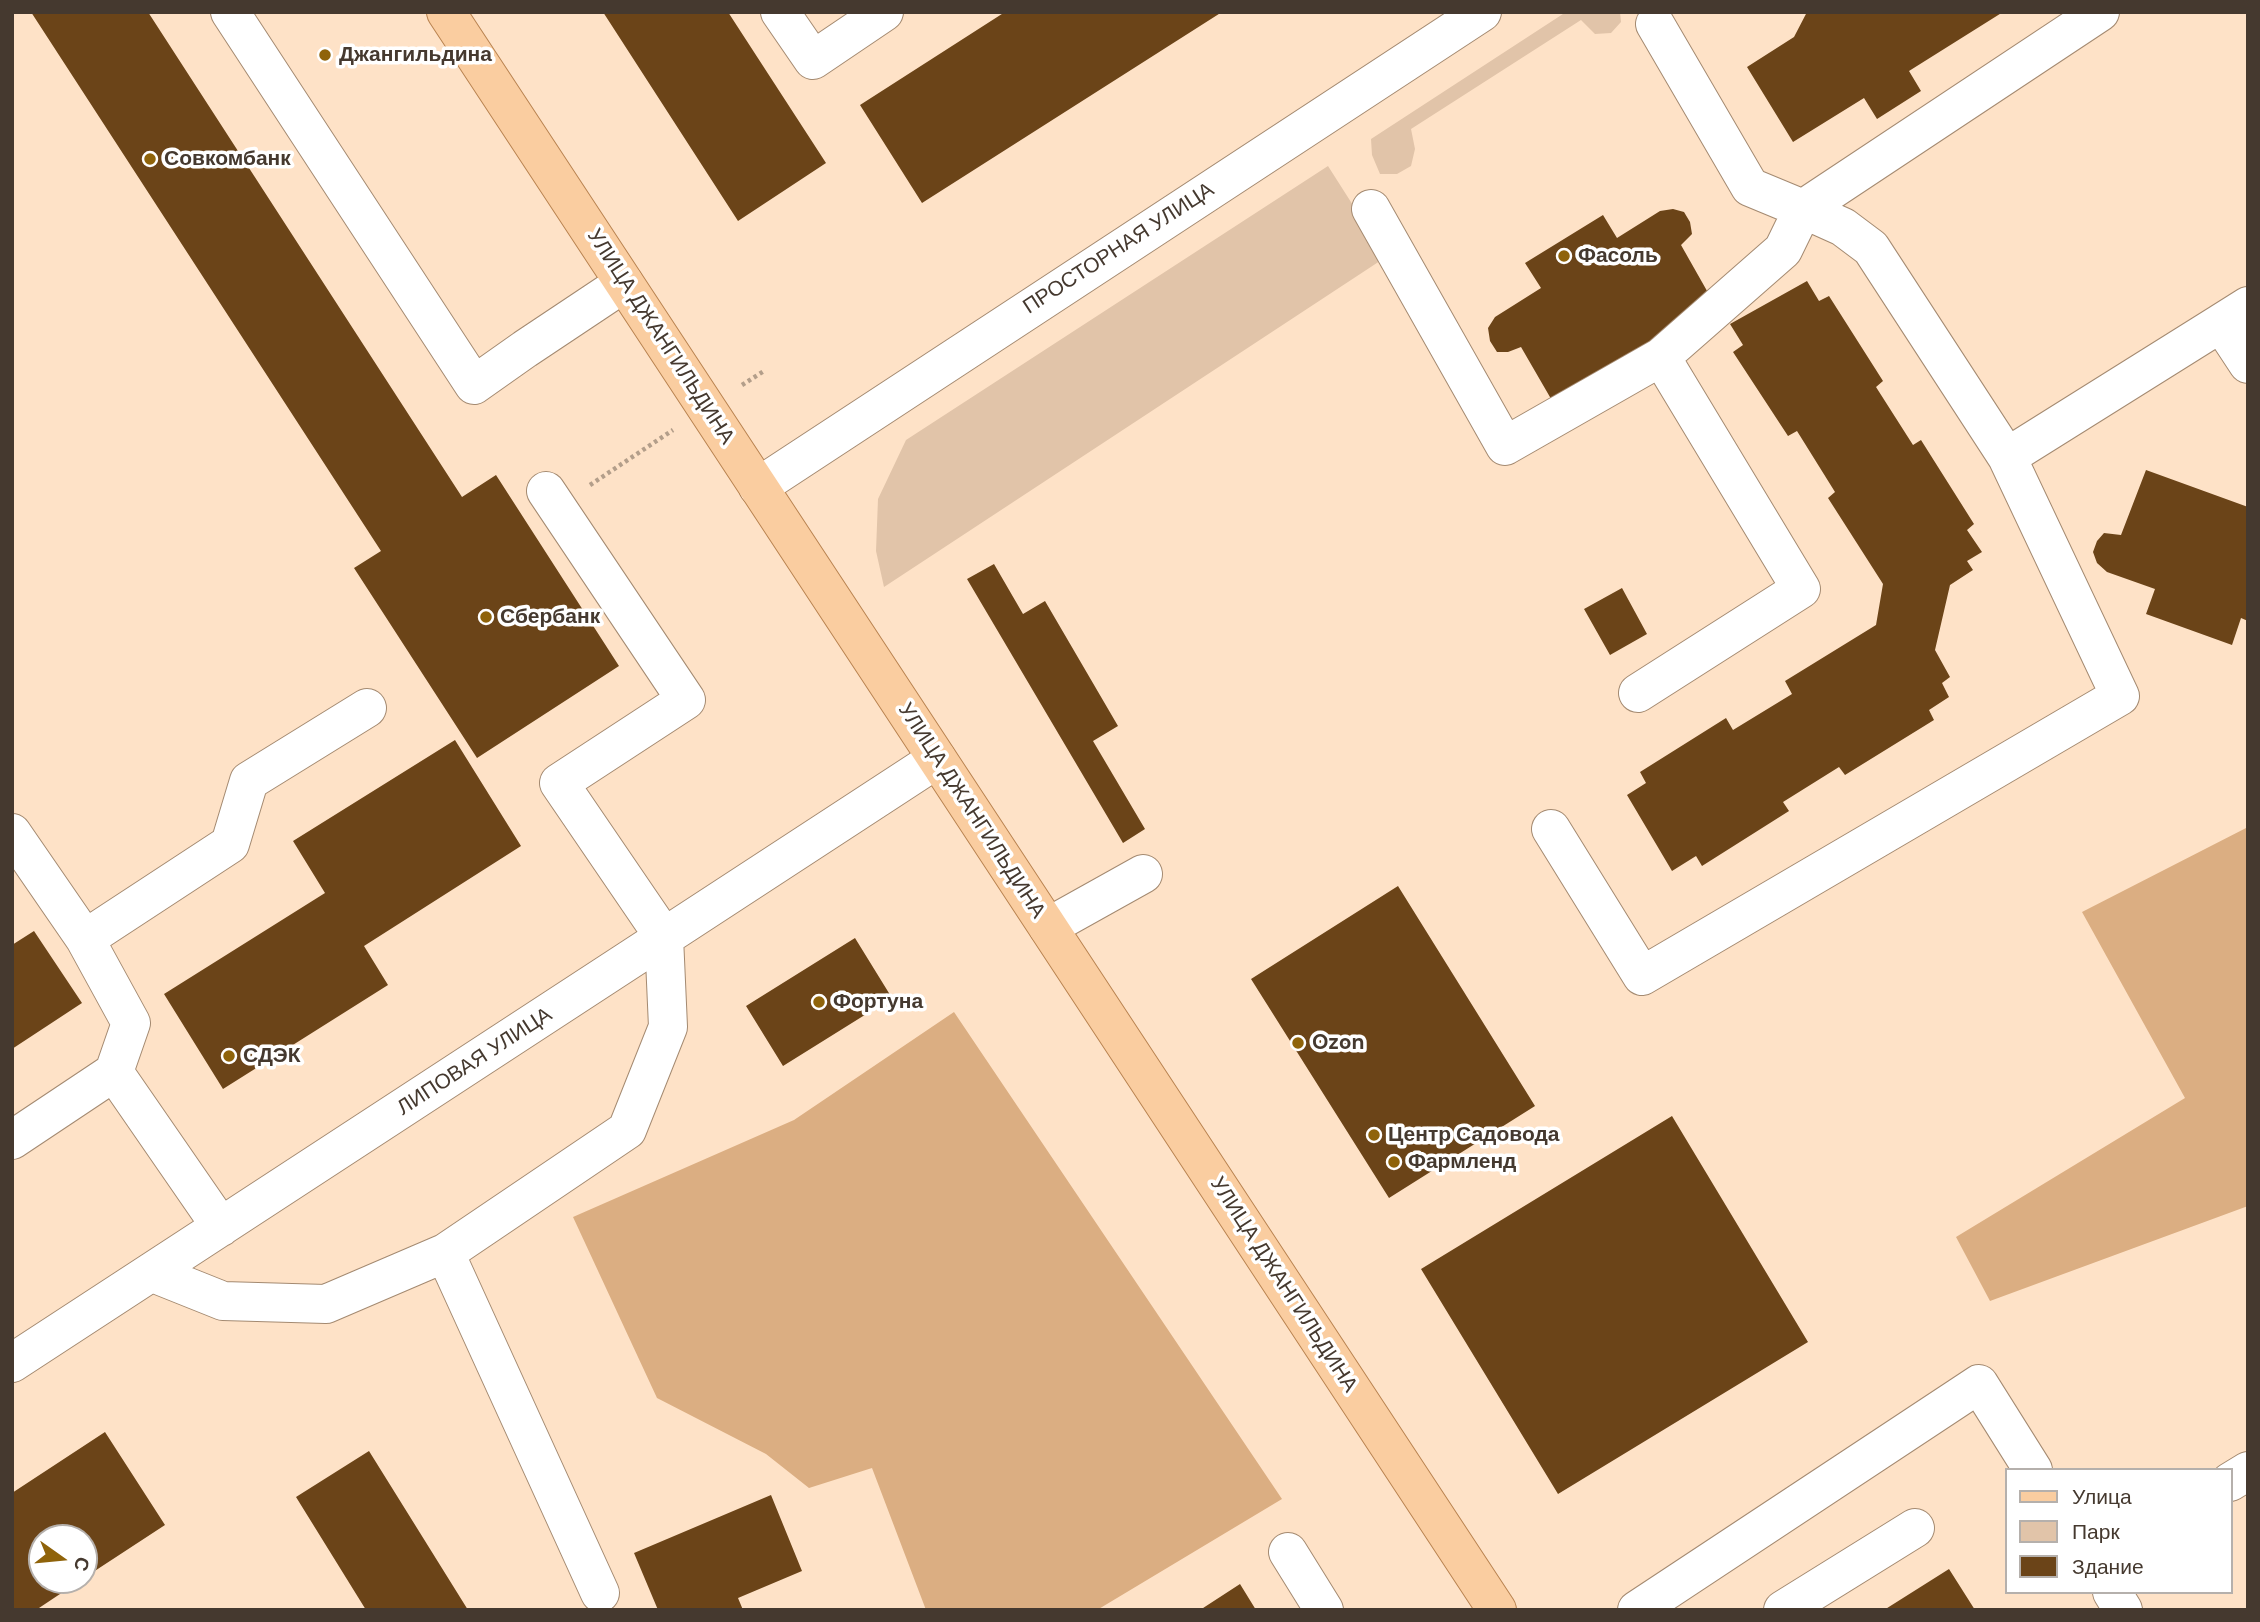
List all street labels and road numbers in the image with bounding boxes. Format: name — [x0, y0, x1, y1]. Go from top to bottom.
street label: ПРОСТОРНАЯ УЛИЦА — [1019, 178, 1219, 320]
street label: УЛИЦА ДЖАНГИЛЬДИНА — [581, 225, 739, 449]
street label: УЛИЦА ДЖАНГИЛЬДИНА — [892, 699, 1050, 923]
street label: ЛИПОВАЯ УЛИЦА — [393, 1003, 557, 1121]
street label: УЛИЦА ДЖАНГИЛЬДИНА — [1204, 1173, 1362, 1397]

